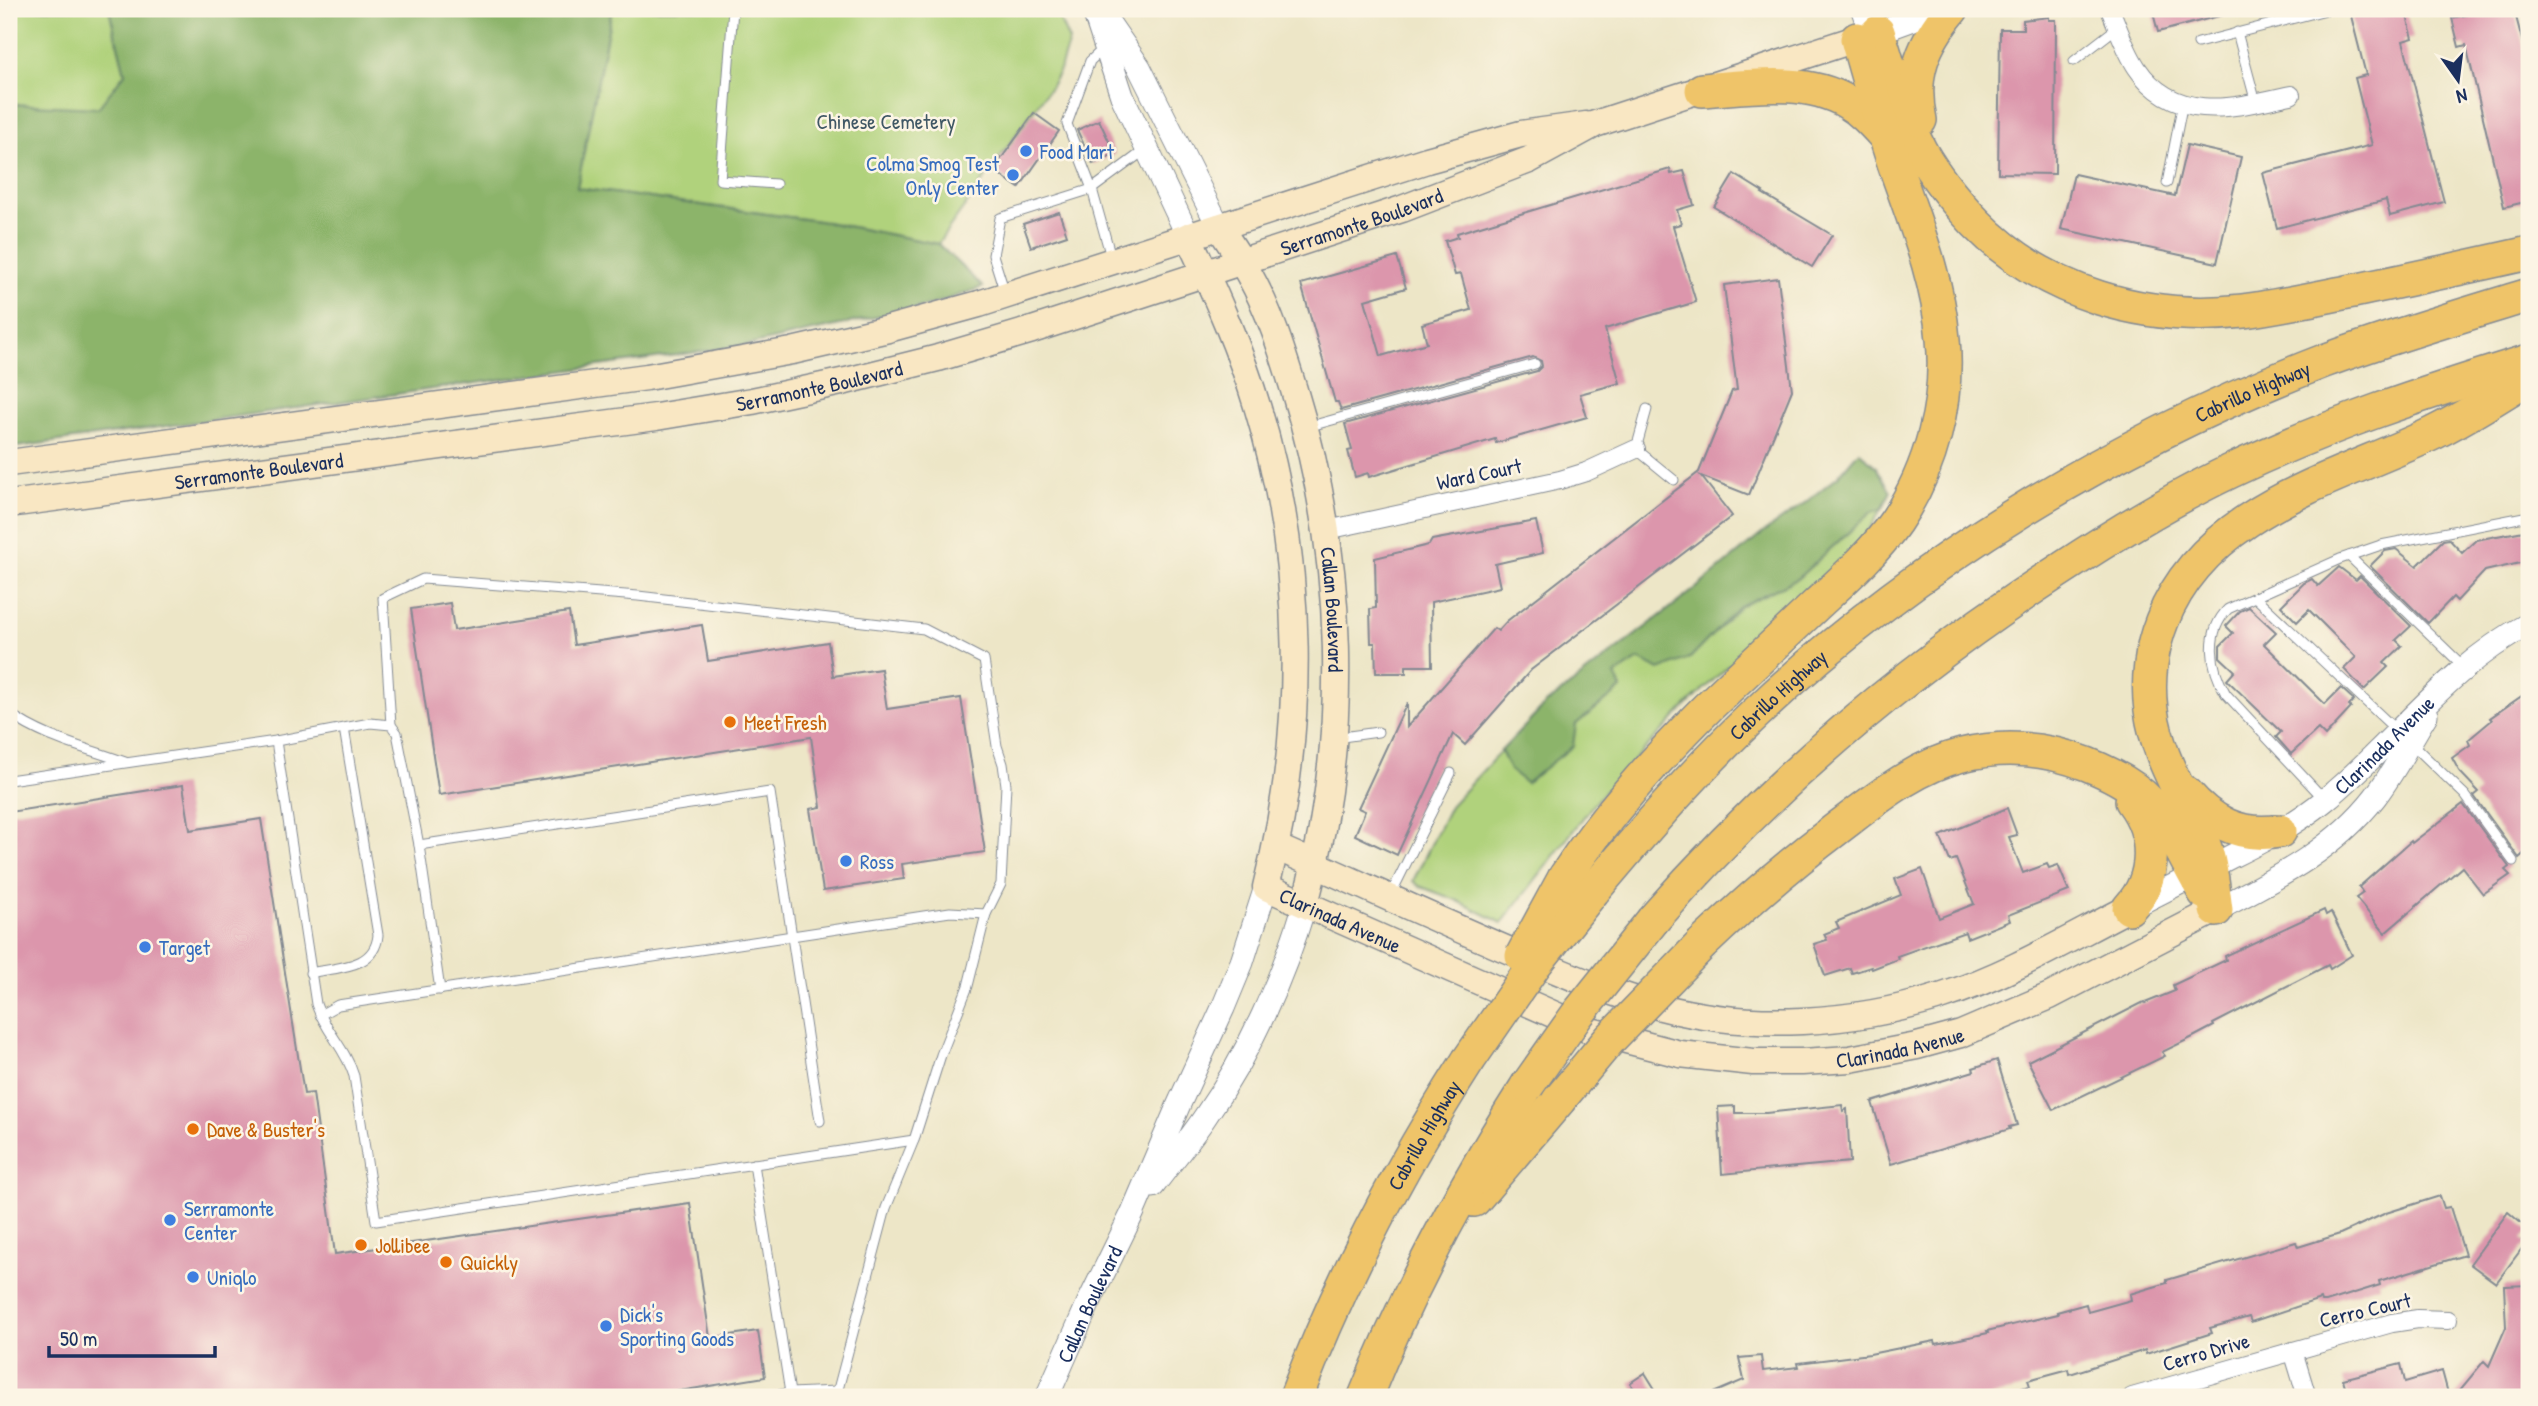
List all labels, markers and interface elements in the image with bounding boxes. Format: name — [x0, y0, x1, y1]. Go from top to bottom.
north arrow — [2422, 46, 2492, 116]
text: N — [2454, 83, 2470, 110]
park label: Chinese Cemetery — [816, 107, 956, 136]
place label: Food Mart — [1039, 137, 1115, 166]
marker: Food Mart — [1018, 143, 1034, 159]
place label: Colma Smog Test Only Center — [866, 149, 1000, 202]
marker: Colma Smog Test Only Center — [1005, 167, 1021, 183]
street label: Serramonte Boulevard — [1277, 180, 1447, 262]
street label: Serramonte Boulevard — [734, 353, 905, 418]
street label: Cabrillo Highway — [2190, 353, 2314, 429]
street label: Serramonte Boulevard — [173, 445, 345, 496]
street label: Ward Court — [1434, 451, 1525, 497]
street label: Callan Boulevard — [1314, 545, 1351, 672]
street label: Cabrillo Highway — [1722, 642, 1833, 746]
street label: Clarinada Avenue — [2327, 689, 2440, 801]
place label: Meet Fresh — [744, 708, 827, 737]
marker: Meet Fresh — [722, 714, 738, 730]
place label: Ross — [860, 847, 894, 876]
marker: Ross — [838, 853, 854, 869]
street label: Clarinada Avenue — [1275, 880, 1406, 960]
place label: Target — [159, 933, 211, 962]
marker: Target — [137, 939, 153, 955]
street label: Clarinada Avenue — [1835, 1019, 1967, 1074]
street label: Cabrillo Highway — [1380, 1074, 1467, 1195]
place label: Dave & Buster's — [207, 1115, 325, 1144]
marker: Dave & Buster's — [185, 1121, 201, 1137]
place label: Serramonte Center — [184, 1194, 274, 1247]
marker: Serramonte Center — [162, 1212, 178, 1228]
place label: Jollibee — [375, 1231, 430, 1260]
marker: Jollibee — [353, 1237, 369, 1253]
street label: Callan Boulevard — [1050, 1241, 1129, 1367]
place label: Quickly — [460, 1248, 518, 1277]
marker: Quickly — [438, 1254, 454, 1270]
place label: Uniqlo — [207, 1263, 257, 1292]
marker: Uniqlo — [185, 1269, 201, 1285]
street label: Cerro Court — [2316, 1285, 2414, 1335]
place label: Dick's Sporting Goods — [620, 1300, 734, 1353]
scale bar — [49, 1315, 215, 1359]
marker: Dick's Sporting Goods — [598, 1318, 614, 1334]
text: 50 m — [60, 1324, 97, 1353]
street label: Cerro Drive — [2159, 1326, 2253, 1378]

